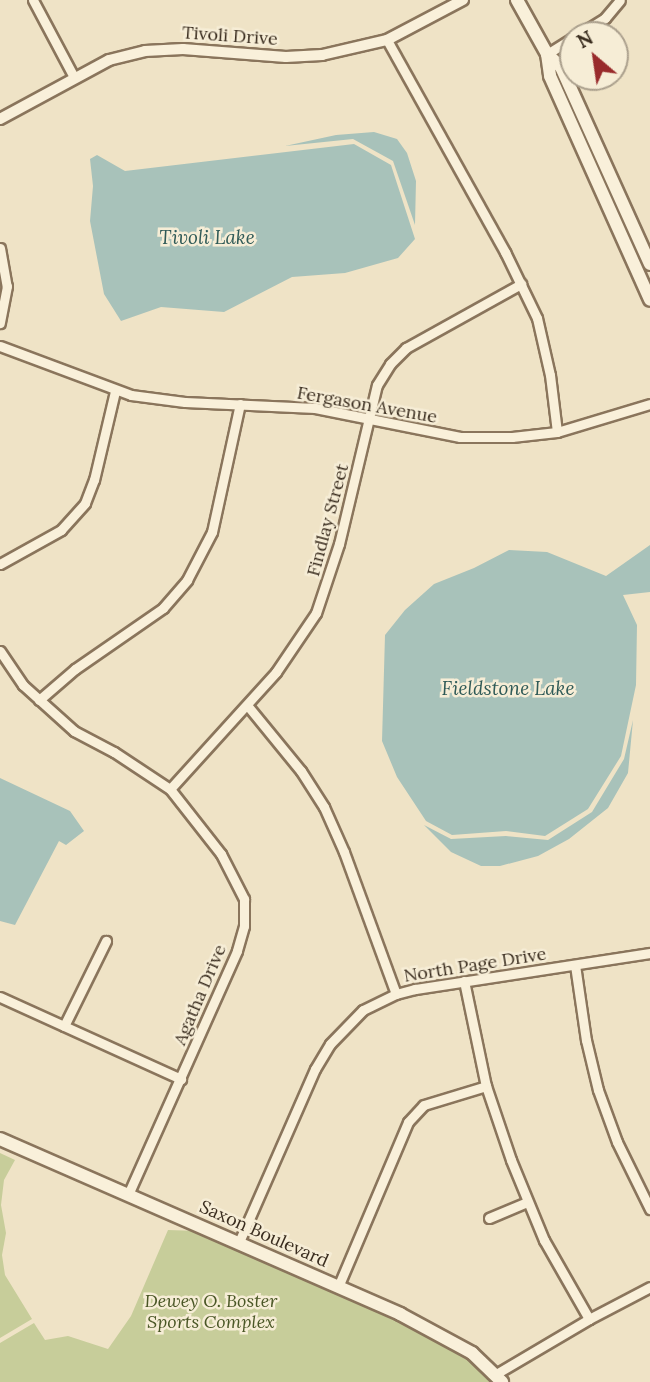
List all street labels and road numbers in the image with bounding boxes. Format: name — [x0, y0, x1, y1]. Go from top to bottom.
street label: Tivoli Drive — [181, 22, 279, 50]
street label: Fergason Avenue — [295, 382, 439, 428]
street label: Findlay Street — [303, 461, 353, 579]
street label: Agatha Drive — [169, 941, 231, 1049]
street label: North Page Drive — [402, 943, 548, 987]
street label: Saxon Boulevard — [196, 1196, 332, 1272]

